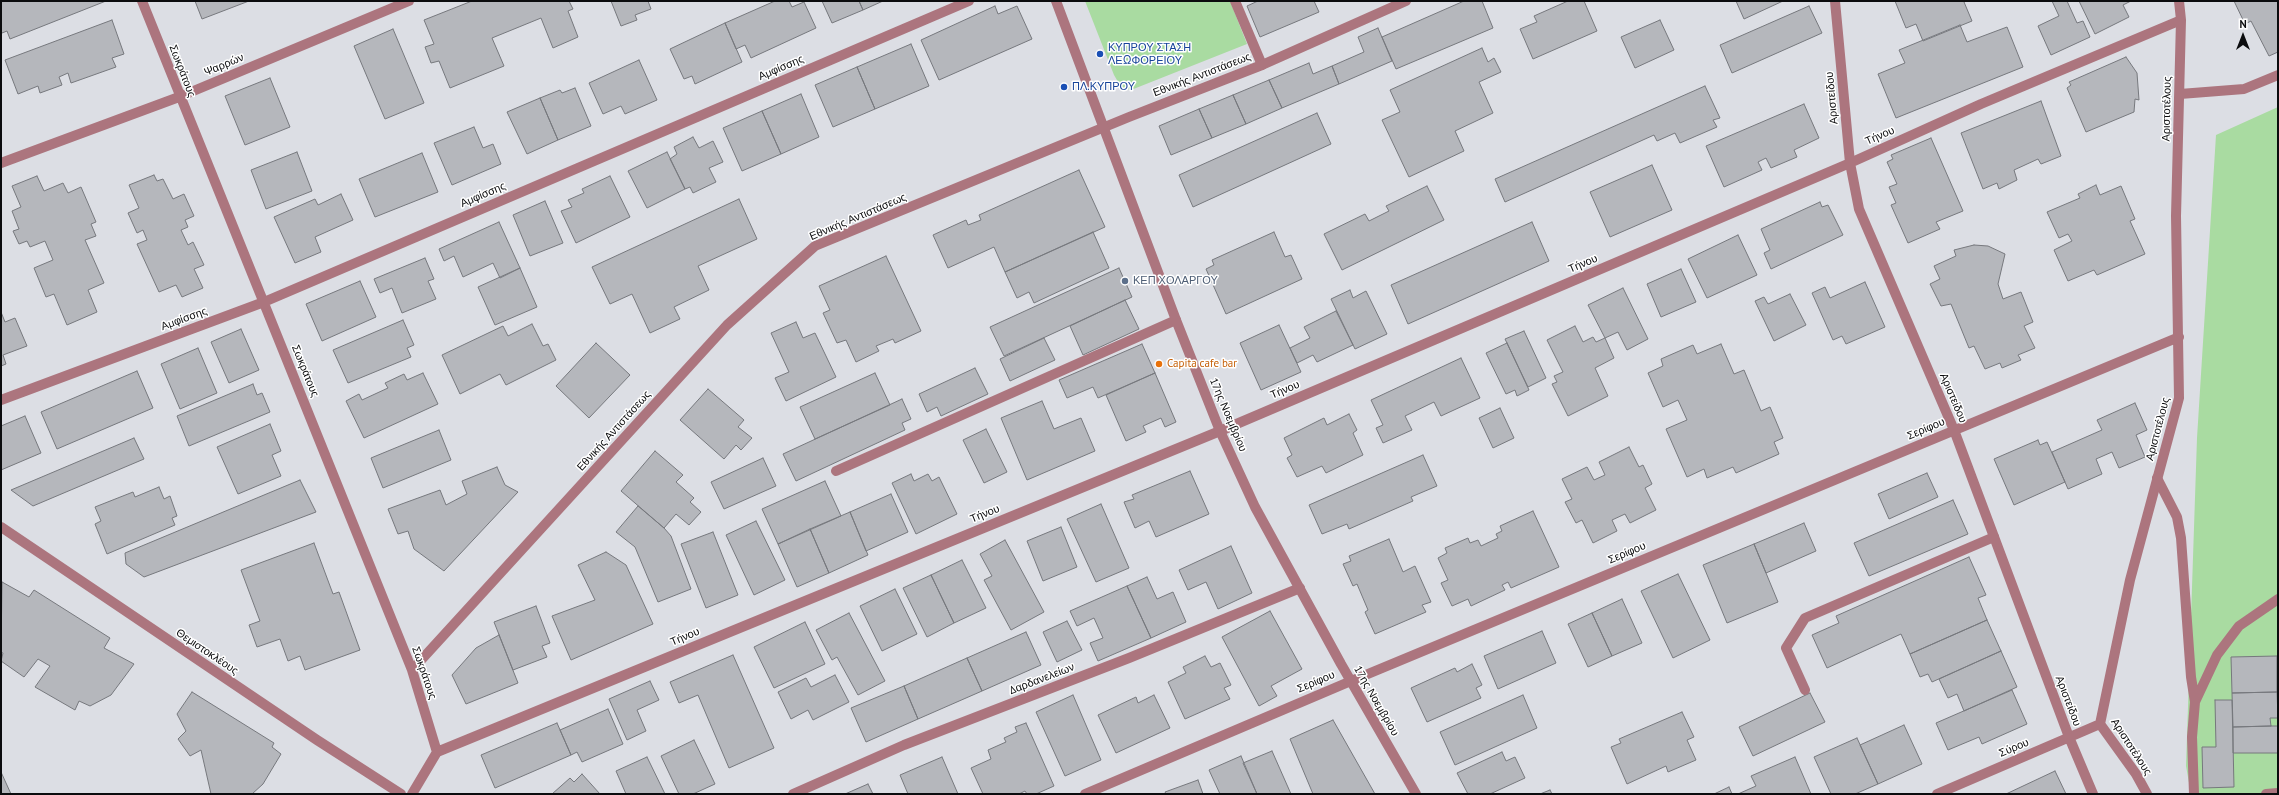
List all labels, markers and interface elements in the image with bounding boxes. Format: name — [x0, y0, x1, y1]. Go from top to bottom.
north arrow — [2223, 16, 2263, 56]
text: N — [2239, 17, 2247, 31]
place label: ΚΥΠΡΟΥ ΣΤΑΣΗ ΛΕΩΦΟΡΕΙΟΥ — [1108, 41, 1191, 67]
street label: Σωκράτους — [166, 43, 198, 99]
marker: ΚΥΠΡΟΥ ΣΤΑΣΗ ΛΕΩΦΟΡΕΙΟΥ — [1095, 49, 1105, 59]
street label: Εθνικής Αντιστάσεως — [1151, 50, 1253, 100]
street label: Ψαρρών — [202, 51, 246, 79]
street label: Αμφίσσης — [756, 53, 806, 83]
street label: Αριστείδου — [1823, 71, 1841, 125]
street label: Αριστοτέλους — [2160, 76, 2174, 142]
place label: ΠΛ.ΚΥΠΡΟΥ — [1072, 80, 1135, 94]
marker: ΠΛ.ΚΥΠΡΟΥ — [1059, 82, 1069, 92]
street label: Τήνου — [1863, 124, 1897, 148]
street label: Αμφίσσης — [458, 180, 508, 210]
street label: Εθνικής Αντιστάσεως — [808, 191, 908, 243]
street label: Τήνου — [1566, 252, 1600, 276]
place label: ΚΕΠ ΧΟΛΑΡΓΟΥ — [1133, 274, 1218, 288]
marker: ΚΕΠ ΧΟΛΑΡΓΟΥ — [1120, 276, 1130, 286]
street label: Αμφίσσης — [159, 305, 209, 333]
street label: Σωκράτους — [289, 343, 321, 399]
place label: Capita cafe bar — [1167, 357, 1237, 371]
marker: Capita cafe bar — [1154, 359, 1164, 369]
street label: Αριστείδου — [1937, 371, 1969, 425]
street label: 17ης Νοεμβρίου — [1207, 376, 1249, 454]
street label: Τήνου — [1268, 378, 1302, 402]
street label: Εθνικής Αντιστάσεως — [574, 388, 654, 474]
street label: Αριστοτέλους — [2143, 396, 2173, 462]
street label: Σερίφου — [1905, 415, 1947, 443]
street label: Τήνου — [968, 502, 1002, 526]
street label: Σερίφου — [1606, 539, 1648, 567]
street label: Τήνου — [668, 625, 702, 649]
street label: Θεμιστοκλέους — [173, 626, 241, 678]
street label: Σωκράτους — [409, 645, 439, 701]
street label: Δαρδανελείων — [1008, 661, 1076, 697]
street label: 17ης Νοεμβρίου — [1351, 664, 1401, 738]
street label: Σερίφου — [1295, 668, 1337, 696]
street label: Αριστείδου — [2052, 674, 2084, 728]
street label: Αριστοτέλους — [2108, 716, 2154, 778]
street label: Σύρου — [1997, 736, 2031, 760]

